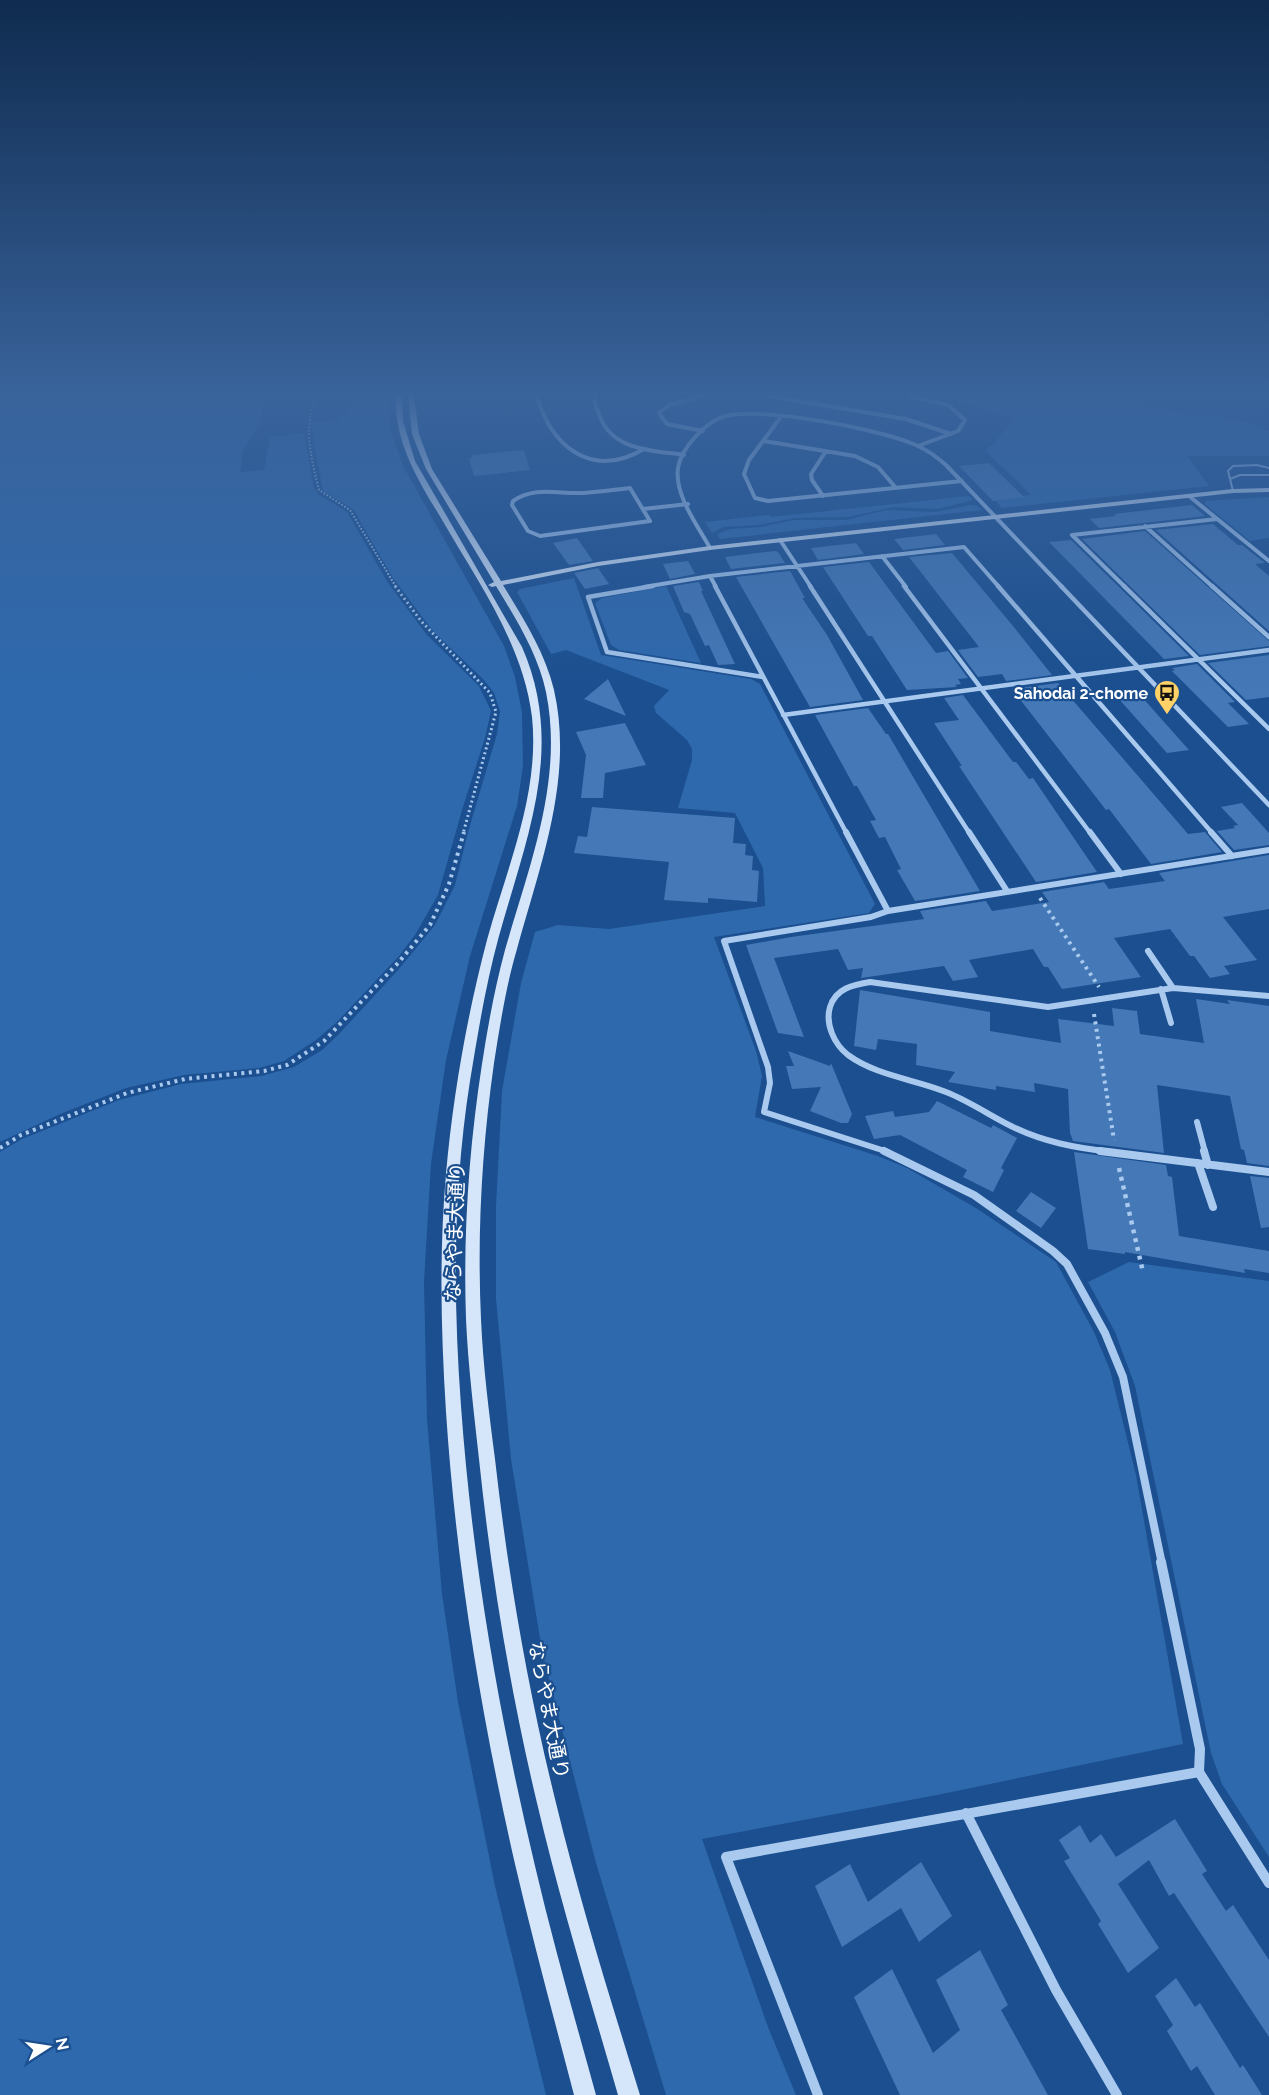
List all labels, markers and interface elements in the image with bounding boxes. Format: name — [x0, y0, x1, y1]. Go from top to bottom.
bus stop icon: Sahodai 2-chome — [1152, 678, 1182, 716]
place label: Sahodai 2-chome — [1014, 684, 1148, 703]
street label: ならやま大通り — [441, 1162, 469, 1302]
street label: ならやま大通り — [524, 1639, 574, 1781]
north arrow — [18, 2017, 78, 2077]
text: N — [52, 2036, 73, 2052]

